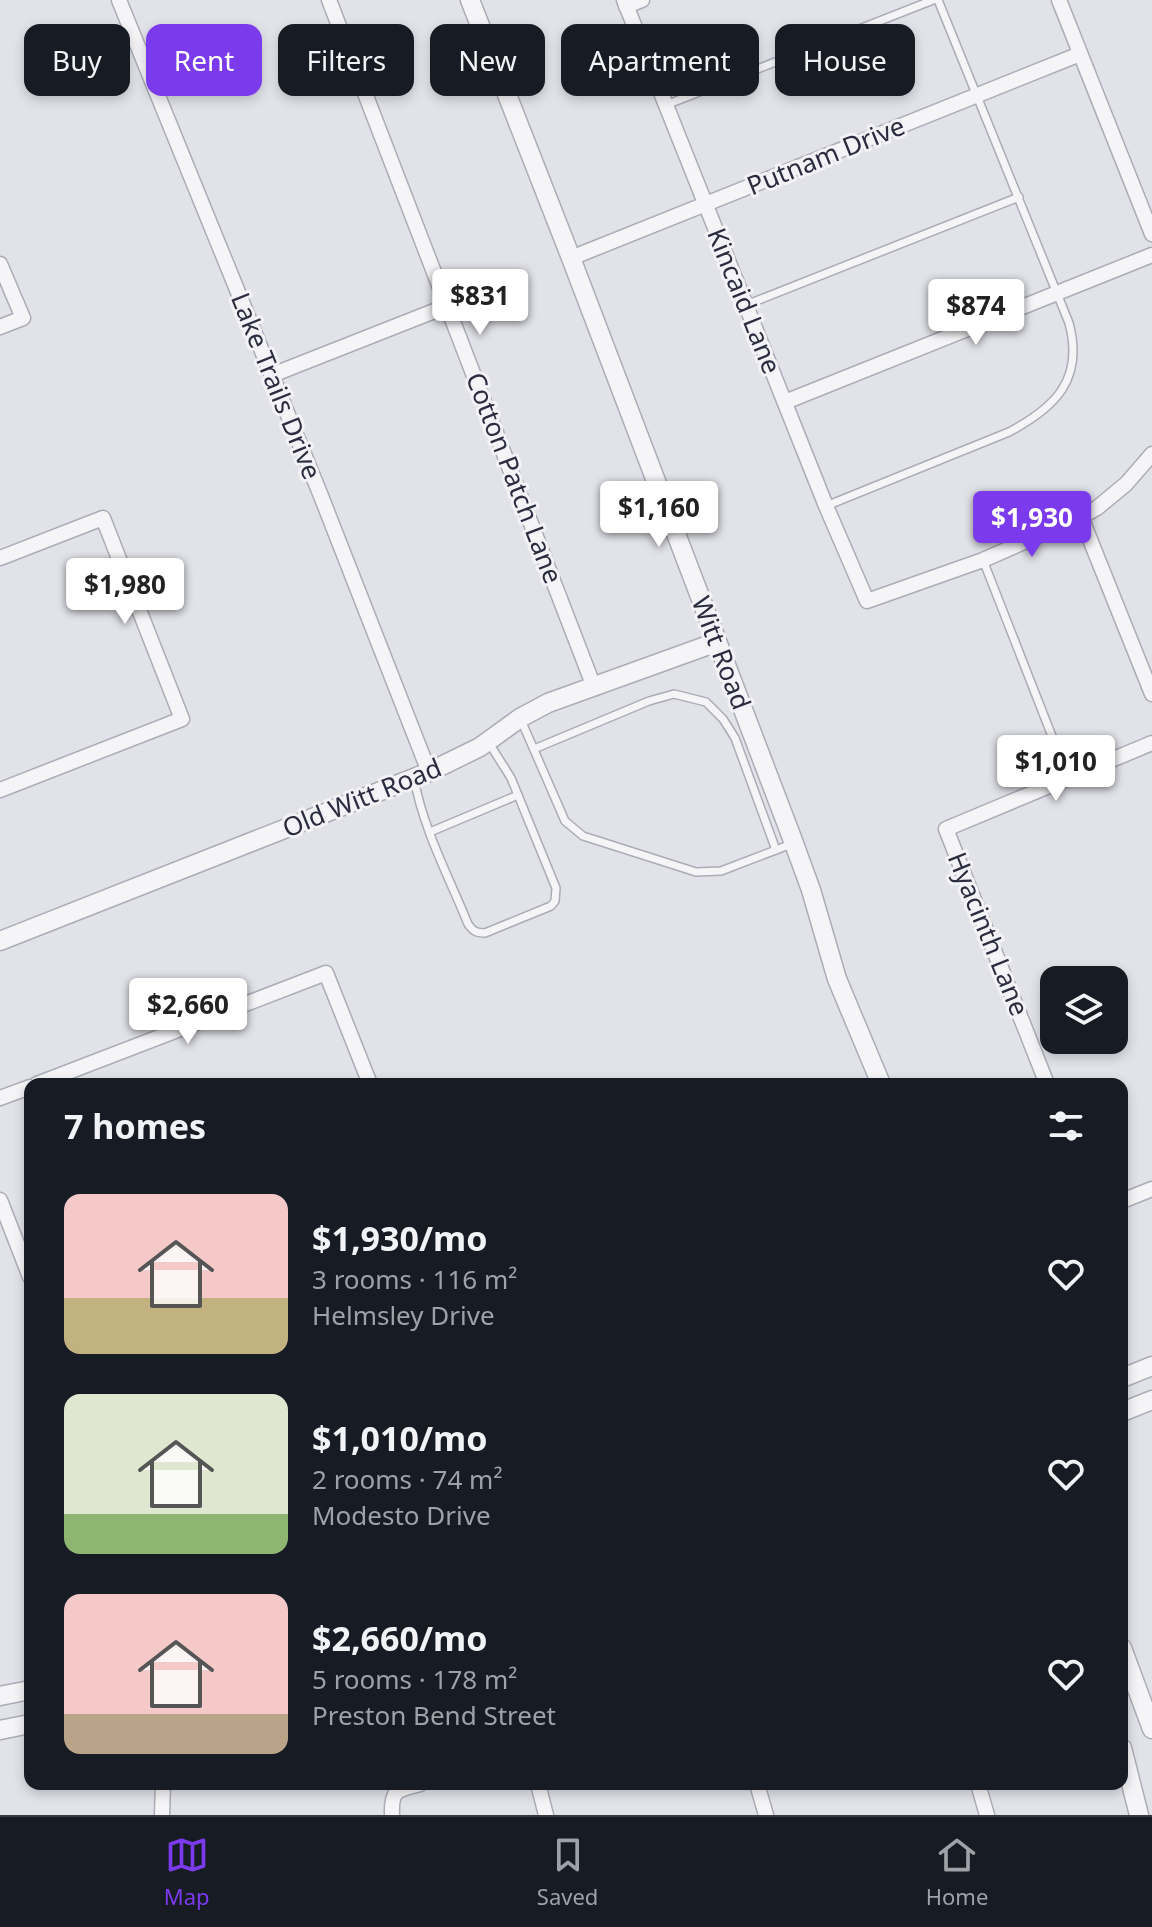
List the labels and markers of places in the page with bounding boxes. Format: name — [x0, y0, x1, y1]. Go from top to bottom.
pin: $831 — [433, 269, 527, 337]
pin: $874 — [929, 279, 1023, 347]
pin: $1,160 — [594, 481, 724, 549]
pin: $1,930 — [967, 491, 1097, 559]
pin: $1,980 — [60, 558, 190, 626]
pin: $1,010 — [991, 735, 1121, 803]
pin: $2,660 — [123, 978, 253, 1046]

